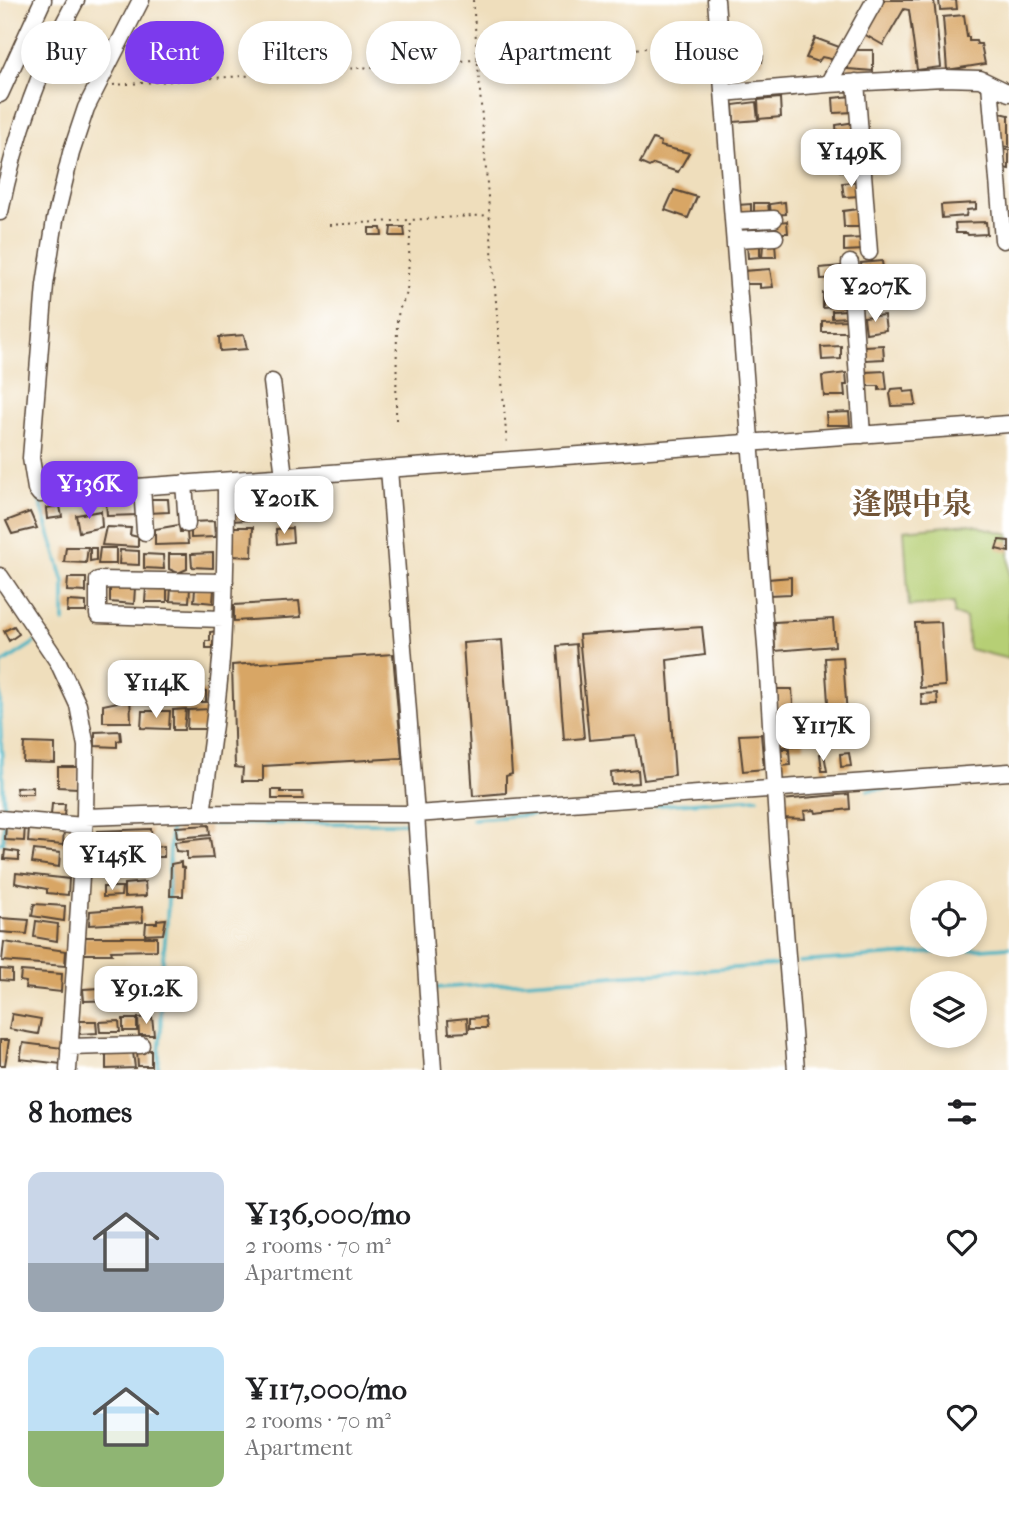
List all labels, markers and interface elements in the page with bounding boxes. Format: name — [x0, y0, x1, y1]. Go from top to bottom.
chip: Buy — [21, 21, 111, 84]
chip: Rent — [125, 21, 224, 84]
chip: Filters — [238, 21, 352, 84]
chip: New — [366, 21, 461, 84]
chip: Apartment — [475, 21, 636, 84]
chip: House — [650, 21, 763, 84]
pin: ¥149K — [802, 130, 900, 189]
text: ¥149K — [817, 138, 885, 165]
pin: ¥207K — [826, 264, 924, 324]
text: ¥207K — [840, 273, 910, 300]
pin: ¥136K — [40, 462, 138, 521]
text: ¥136K — [57, 470, 121, 497]
pin: ¥201K — [235, 476, 333, 536]
text: ¥201K — [250, 485, 318, 512]
district label: 逢隈中泉 — [852, 487, 972, 522]
pin: ¥114K — [107, 660, 205, 720]
text: ¥114K — [124, 669, 188, 696]
pin: ¥117K — [774, 704, 872, 763]
text: ¥117K — [792, 712, 854, 739]
pin: ¥145K — [63, 832, 161, 892]
text: ¥145K — [79, 841, 145, 868]
map controls — [910, 880, 987, 1048]
button: locate — [910, 880, 987, 957]
pin: ¥91.2K — [89, 967, 203, 1026]
button: layers — [910, 971, 987, 1048]
text: ¥91.2K — [110, 975, 182, 1002]
icon: filters — [943, 1093, 981, 1131]
text: 8 homes — [28, 1095, 132, 1130]
text: ¥136,000/mo — [245, 1197, 411, 1232]
icon: home — [84, 1200, 168, 1284]
icon: heart — [943, 1223, 981, 1261]
text: 2 rooms · 70 m² — [245, 1232, 391, 1259]
text: Apartment — [245, 1259, 353, 1286]
text: ¥117,000/mo — [245, 1372, 407, 1407]
icon: home — [84, 1375, 168, 1459]
icon: heart — [943, 1398, 981, 1436]
text: 2 rooms · 70 m² — [245, 1407, 391, 1434]
text: Apartment — [245, 1434, 353, 1461]

